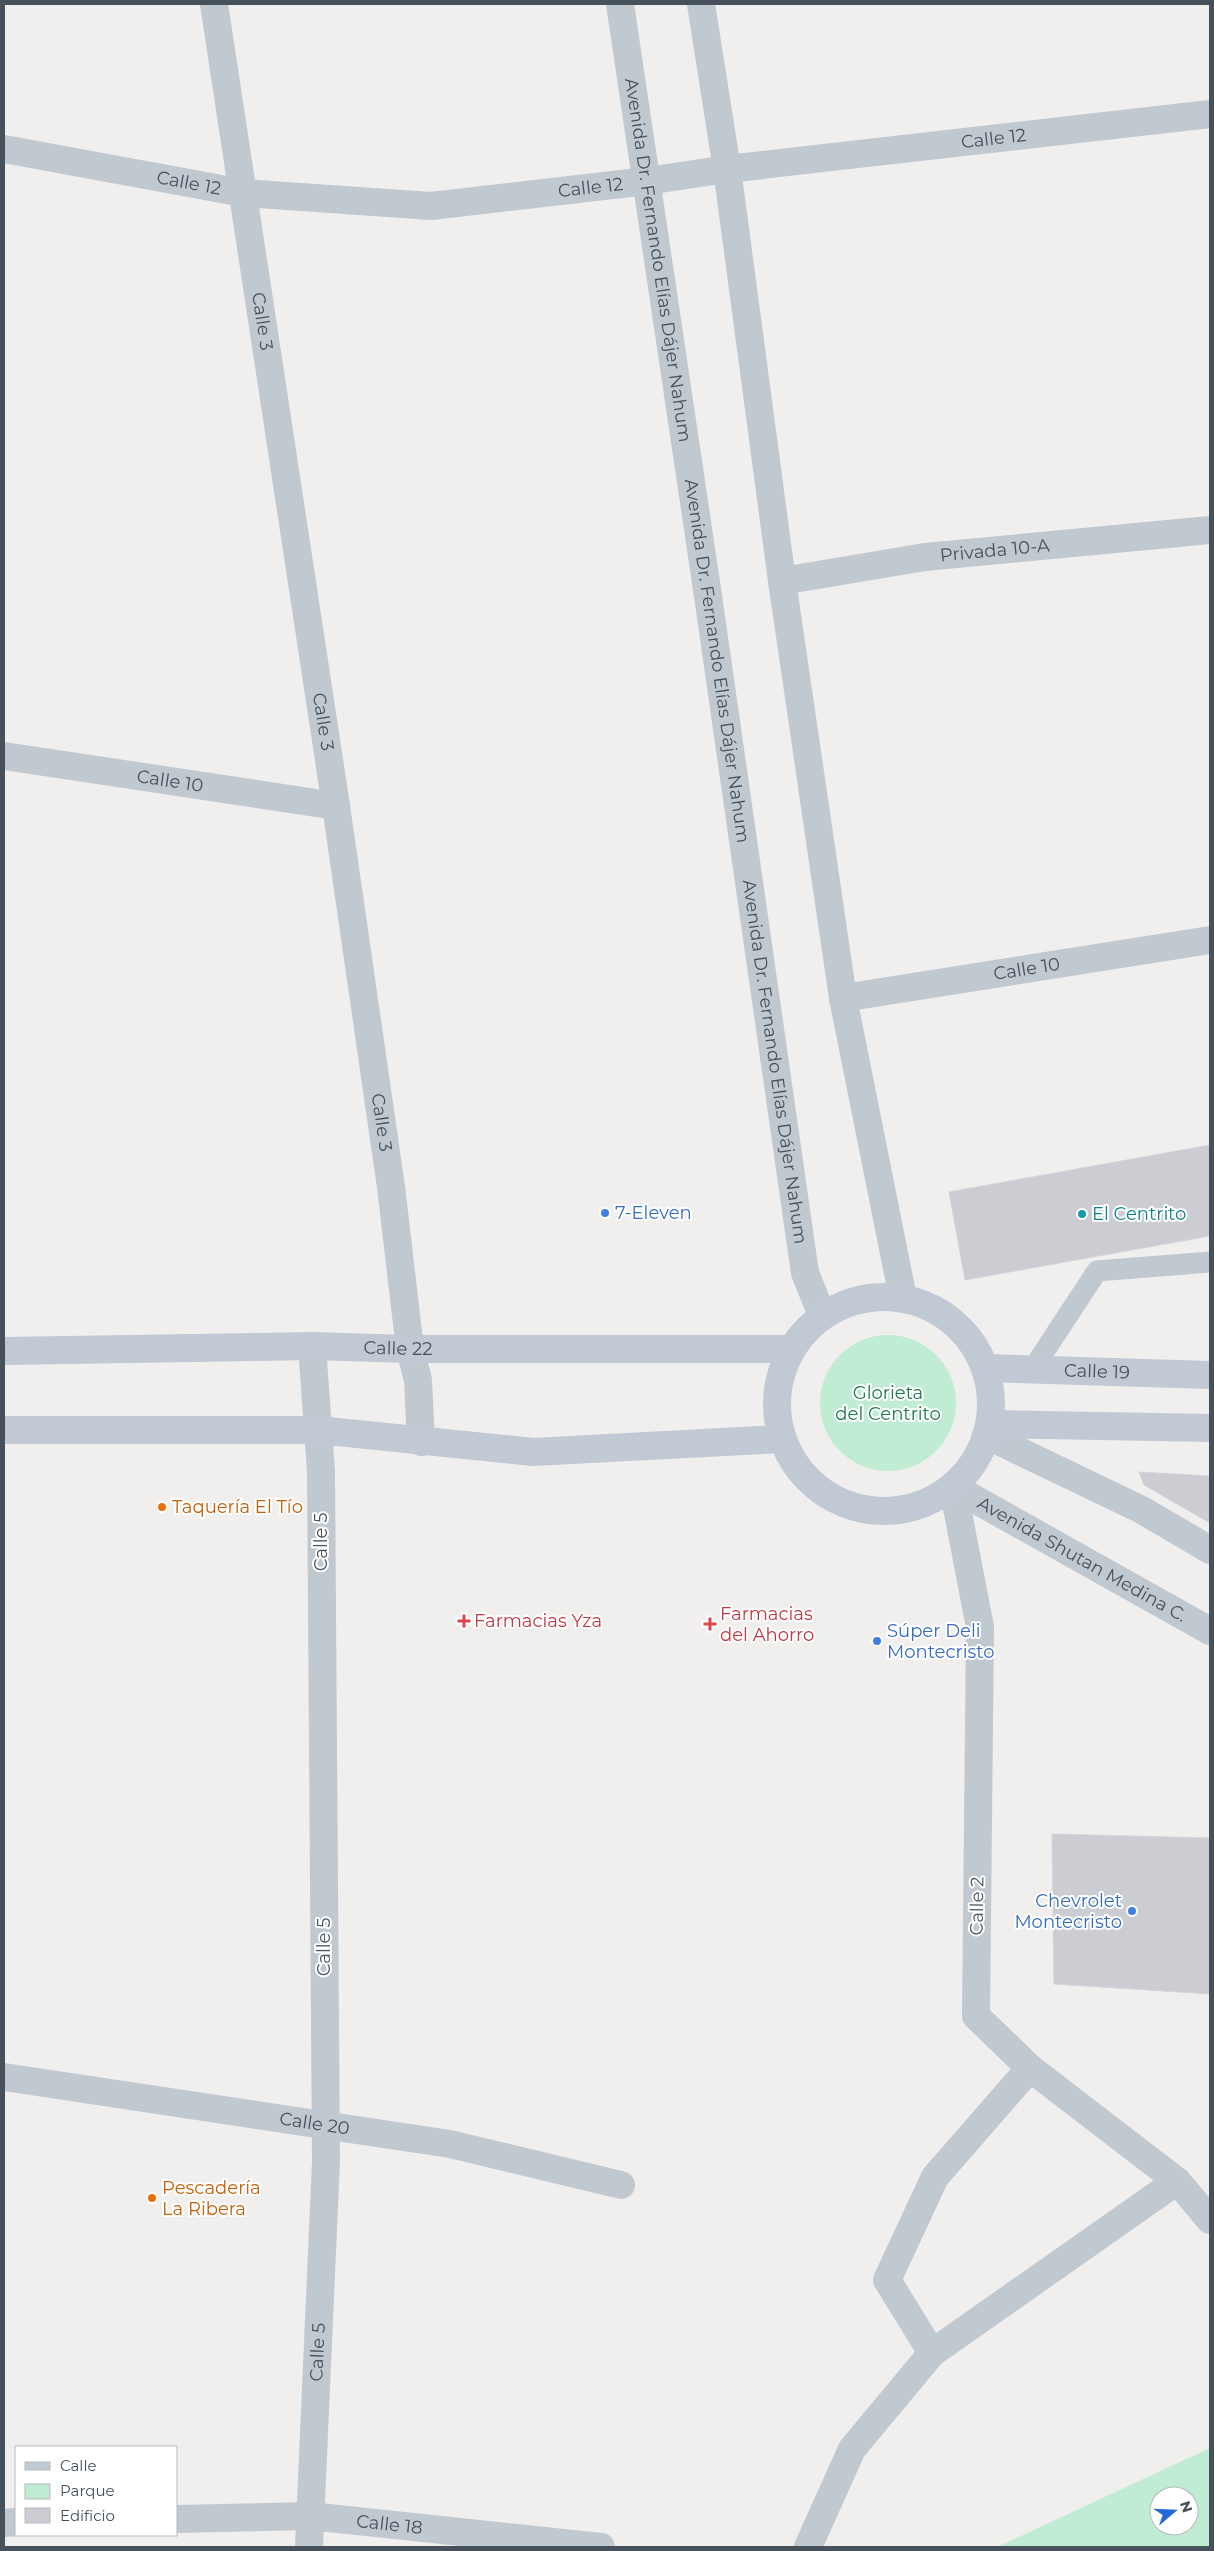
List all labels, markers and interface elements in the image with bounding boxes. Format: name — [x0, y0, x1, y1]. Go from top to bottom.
street label: Avenida Dr. Fernando Elías Dájer Nahum — [620, 77, 696, 444]
street label: Calle 12 — [960, 124, 1027, 153]
street label: Calle 12 — [155, 166, 223, 200]
street label: Calle 12 — [557, 173, 624, 202]
street label: Calle 3 — [247, 291, 278, 352]
street label: Avenida Dr. Fernando Elías Dájer Nahum — [680, 477, 754, 844]
street label: Privada 10-A — [939, 534, 1051, 567]
street label: Calle 3 — [308, 691, 338, 752]
street label: Calle 10 — [135, 765, 205, 797]
street label: Avenida Dr. Fernando Elías Dájer Nahum — [738, 878, 812, 1245]
street label: Calle 10 — [992, 953, 1062, 985]
street label: Calle 3 — [367, 1092, 397, 1153]
place label: 7-Eleven — [615, 1202, 692, 1224]
place label: El Centrito — [1092, 1203, 1186, 1225]
marker: 7-Eleven — [599, 1207, 611, 1219]
marker: El Centrito — [1076, 1208, 1088, 1220]
street label: Calle 22 — [363, 1337, 432, 1360]
street label: Calle 19 — [1064, 1359, 1130, 1384]
park label: Glorieta del Centrito — [835, 1382, 941, 1425]
street label: Avenida Shutan Medina C. — [973, 1492, 1191, 1627]
place label: Taquería El Tío — [172, 1496, 303, 1518]
marker: Taquería El Tío — [156, 1501, 168, 1513]
street label: Calle 5 — [310, 1513, 332, 1571]
place label: Farmacias del Ahorro — [720, 1603, 814, 1646]
place label: Farmacias Yza — [474, 1610, 602, 1632]
marker: Farmacias Yza — [458, 1615, 470, 1627]
marker: Farmacias del Ahorro — [704, 1618, 716, 1630]
place label: Súper Deli Montecristo — [887, 1620, 995, 1663]
marker: Súper Deli Montecristo — [871, 1635, 883, 1647]
street label: Calle 2 — [965, 1876, 989, 1936]
place label: Chevrolet Montecristo — [1014, 1890, 1122, 1933]
marker: Chevrolet Montecristo — [1126, 1905, 1138, 1917]
street label: Calle 5 — [313, 1918, 335, 1976]
street label: Calle 20 — [278, 2108, 351, 2140]
place label: Pescadería La Ribera — [162, 2177, 261, 2220]
marker: Pescadería La Ribera — [146, 2192, 158, 2204]
street label: Calle 5 — [305, 2322, 330, 2382]
legend — [15, 2446, 178, 2536]
text: Calle — [60, 2456, 97, 2475]
text: Parque — [60, 2481, 115, 2500]
north arrow — [1149, 2486, 1199, 2536]
text: N — [1176, 2498, 1197, 2515]
text: Edificio — [60, 2506, 115, 2525]
street label: Calle 18 — [355, 2510, 424, 2539]

